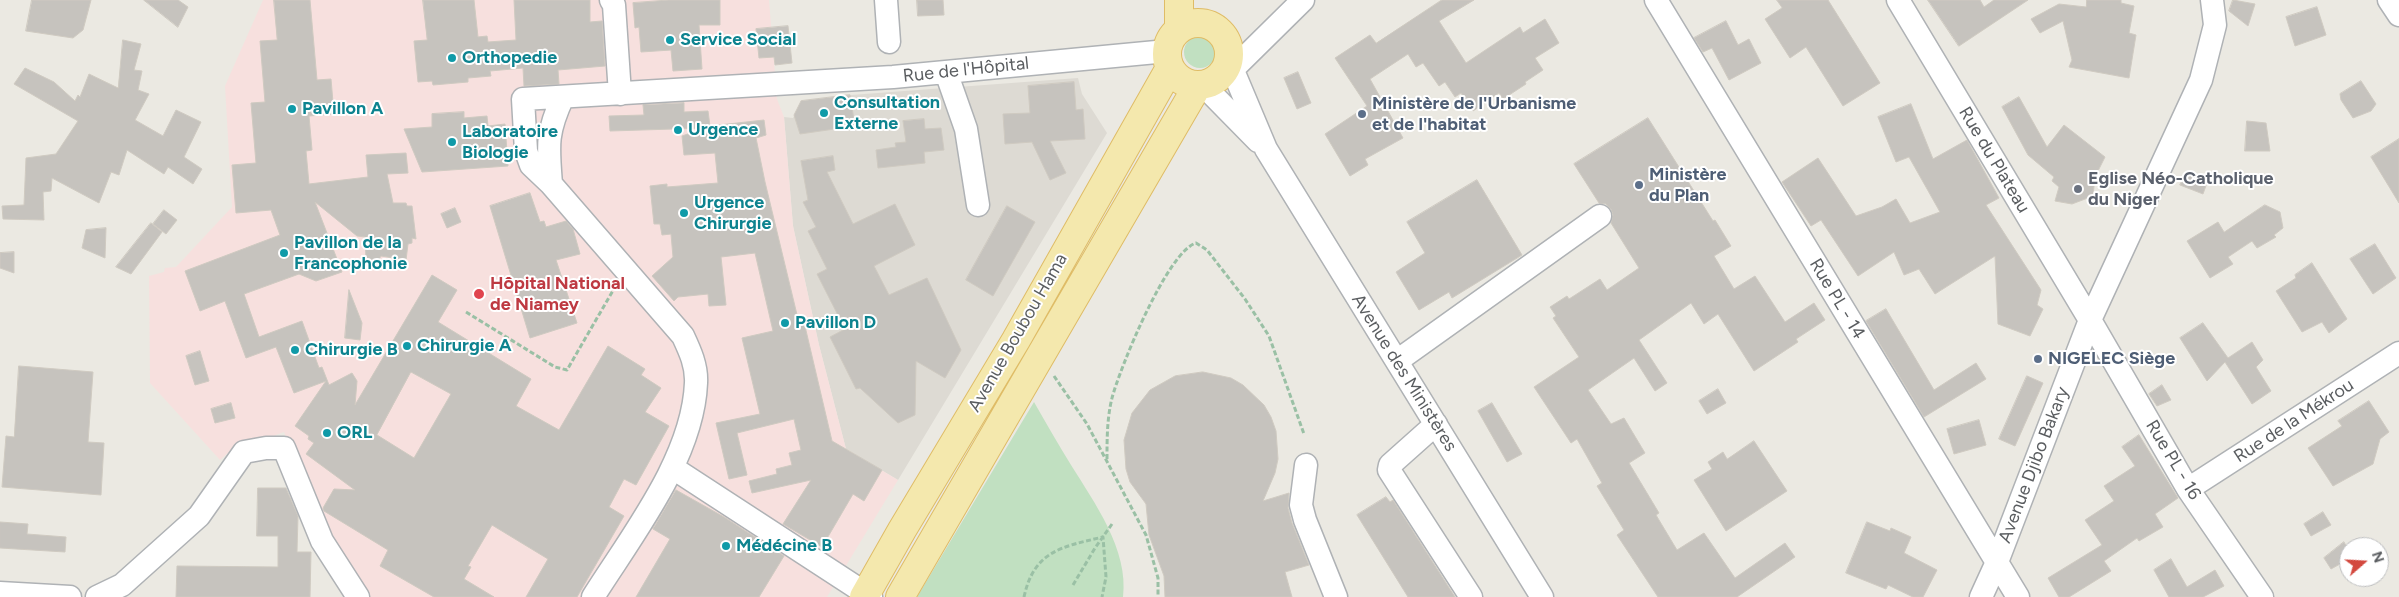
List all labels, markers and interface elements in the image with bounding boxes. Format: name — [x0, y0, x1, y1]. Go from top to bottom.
place label: Service Social — [680, 29, 796, 51]
marker: Service Social — [664, 34, 676, 46]
place label: Orthopedie — [462, 47, 557, 69]
marker: Orthopedie — [446, 52, 458, 64]
street label: Rue de l'Hôpital — [902, 53, 1030, 87]
place label: Consultation Externe — [834, 92, 940, 134]
place label: Ministère de l'Urbanisme et de l'habitat — [1372, 93, 1576, 136]
place label: Pavillon A — [302, 98, 383, 120]
marker: Pavillon A — [286, 103, 298, 115]
street label: Rue du Plateau — [1954, 103, 2034, 217]
marker: Consultation Externe — [818, 107, 830, 119]
marker: Ministère de l'Urbanisme et de l'habitat — [1356, 108, 1368, 120]
place label: Urgence — [688, 119, 758, 141]
place label: Laboratoire Biologie — [462, 121, 558, 163]
marker: Urgence — [672, 124, 684, 136]
marker: Laboratoire Biologie — [446, 136, 458, 148]
place label: Ministère du Plan — [1649, 164, 1726, 206]
place label: Eglise Néo-Catholique du Niger — [2088, 168, 2274, 210]
marker: Ministère du Plan — [1633, 179, 1645, 191]
marker: Eglise Néo-Catholique du Niger — [2072, 183, 2084, 195]
place label: Urgence Chirurgie — [694, 192, 771, 234]
marker: Urgence Chirurgie — [678, 207, 690, 219]
place label: Pavillon de la Francophonie — [294, 232, 407, 274]
marker: Pavillon de la Francophonie — [278, 247, 290, 259]
street label: Avenue Boubou Hama — [964, 250, 1072, 416]
street label: Rue PL - 14 — [1804, 255, 1870, 343]
place label: Hôpital National de Niamey — [490, 273, 625, 316]
marker: Hôpital National de Niamey — [472, 287, 486, 301]
street label: Avenue des Ministères — [1347, 290, 1461, 456]
place label: Pavillon D — [795, 312, 876, 334]
marker: Pavillon D — [779, 317, 791, 329]
place label: Chirurgie A — [417, 335, 512, 357]
place label: Chirurgie B — [305, 339, 398, 361]
marker: Chirurgie A — [401, 340, 413, 352]
marker: Chirurgie B — [289, 344, 301, 356]
place label: NIGELEC Siège — [2048, 348, 2175, 370]
marker: NIGELEC Siège — [2032, 353, 2044, 365]
street label: Rue de la Mékrou — [2230, 374, 2358, 468]
street label: Avenue Djibo Bakary — [1994, 384, 2074, 546]
street label: Rue PL - 16 — [2141, 416, 2205, 504]
place label: ORL — [337, 422, 372, 444]
marker: ORL — [321, 427, 333, 439]
place label: Médécine B — [736, 535, 832, 557]
north arrow — [2339, 537, 2389, 587]
marker: Médécine B — [720, 540, 732, 552]
text: N — [2368, 549, 2388, 565]

